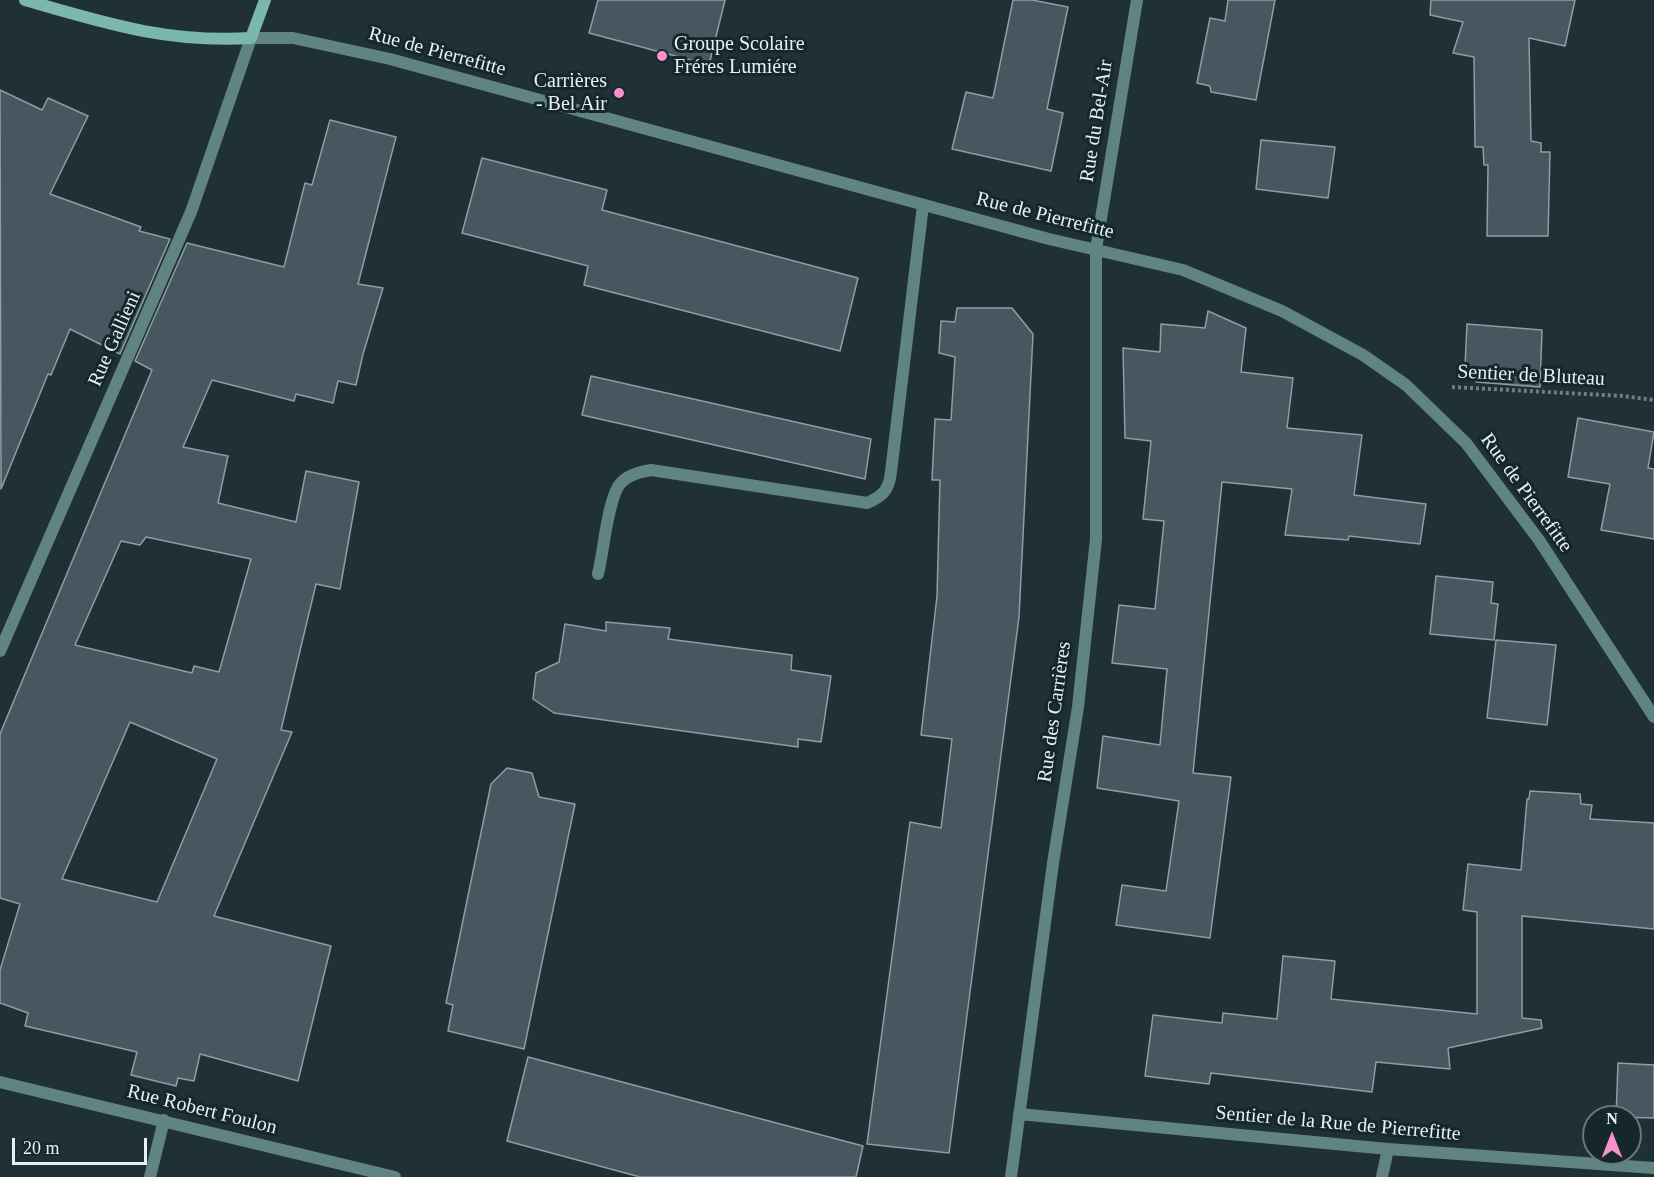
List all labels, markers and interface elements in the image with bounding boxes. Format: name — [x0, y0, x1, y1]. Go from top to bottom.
street label: Rue de Pierrefitte — [366, 22, 508, 82]
place label: Groupe Scolaire Fréres Lumiére — [674, 33, 805, 80]
marker: Groupe Scolaire Fréres Lumiére — [655, 49, 669, 63]
street label: Rue du Bel-Air — [1076, 58, 1118, 184]
place label: Carrières - Bel Air — [534, 70, 607, 117]
marker: Carrières - Bel Air — [612, 86, 626, 100]
street label: Rue de Pierrefitte — [974, 187, 1116, 245]
street label: Rue Gallieni — [83, 288, 147, 390]
street label: Sentier de Bluteau — [1457, 360, 1605, 392]
street label: Rue de Pierrefitte — [1475, 429, 1577, 557]
street label: Rue des Carrières — [1033, 640, 1077, 784]
street label: Rue Robert Foulon — [125, 1080, 279, 1140]
street label: Sentier de la Rue de Pierrefitte — [1214, 1101, 1462, 1147]
north arrow — [1582, 1105, 1642, 1165]
text: N — [1606, 1110, 1618, 1127]
scale bar — [15, 1126, 150, 1164]
text: 20 m — [23, 1138, 60, 1158]

